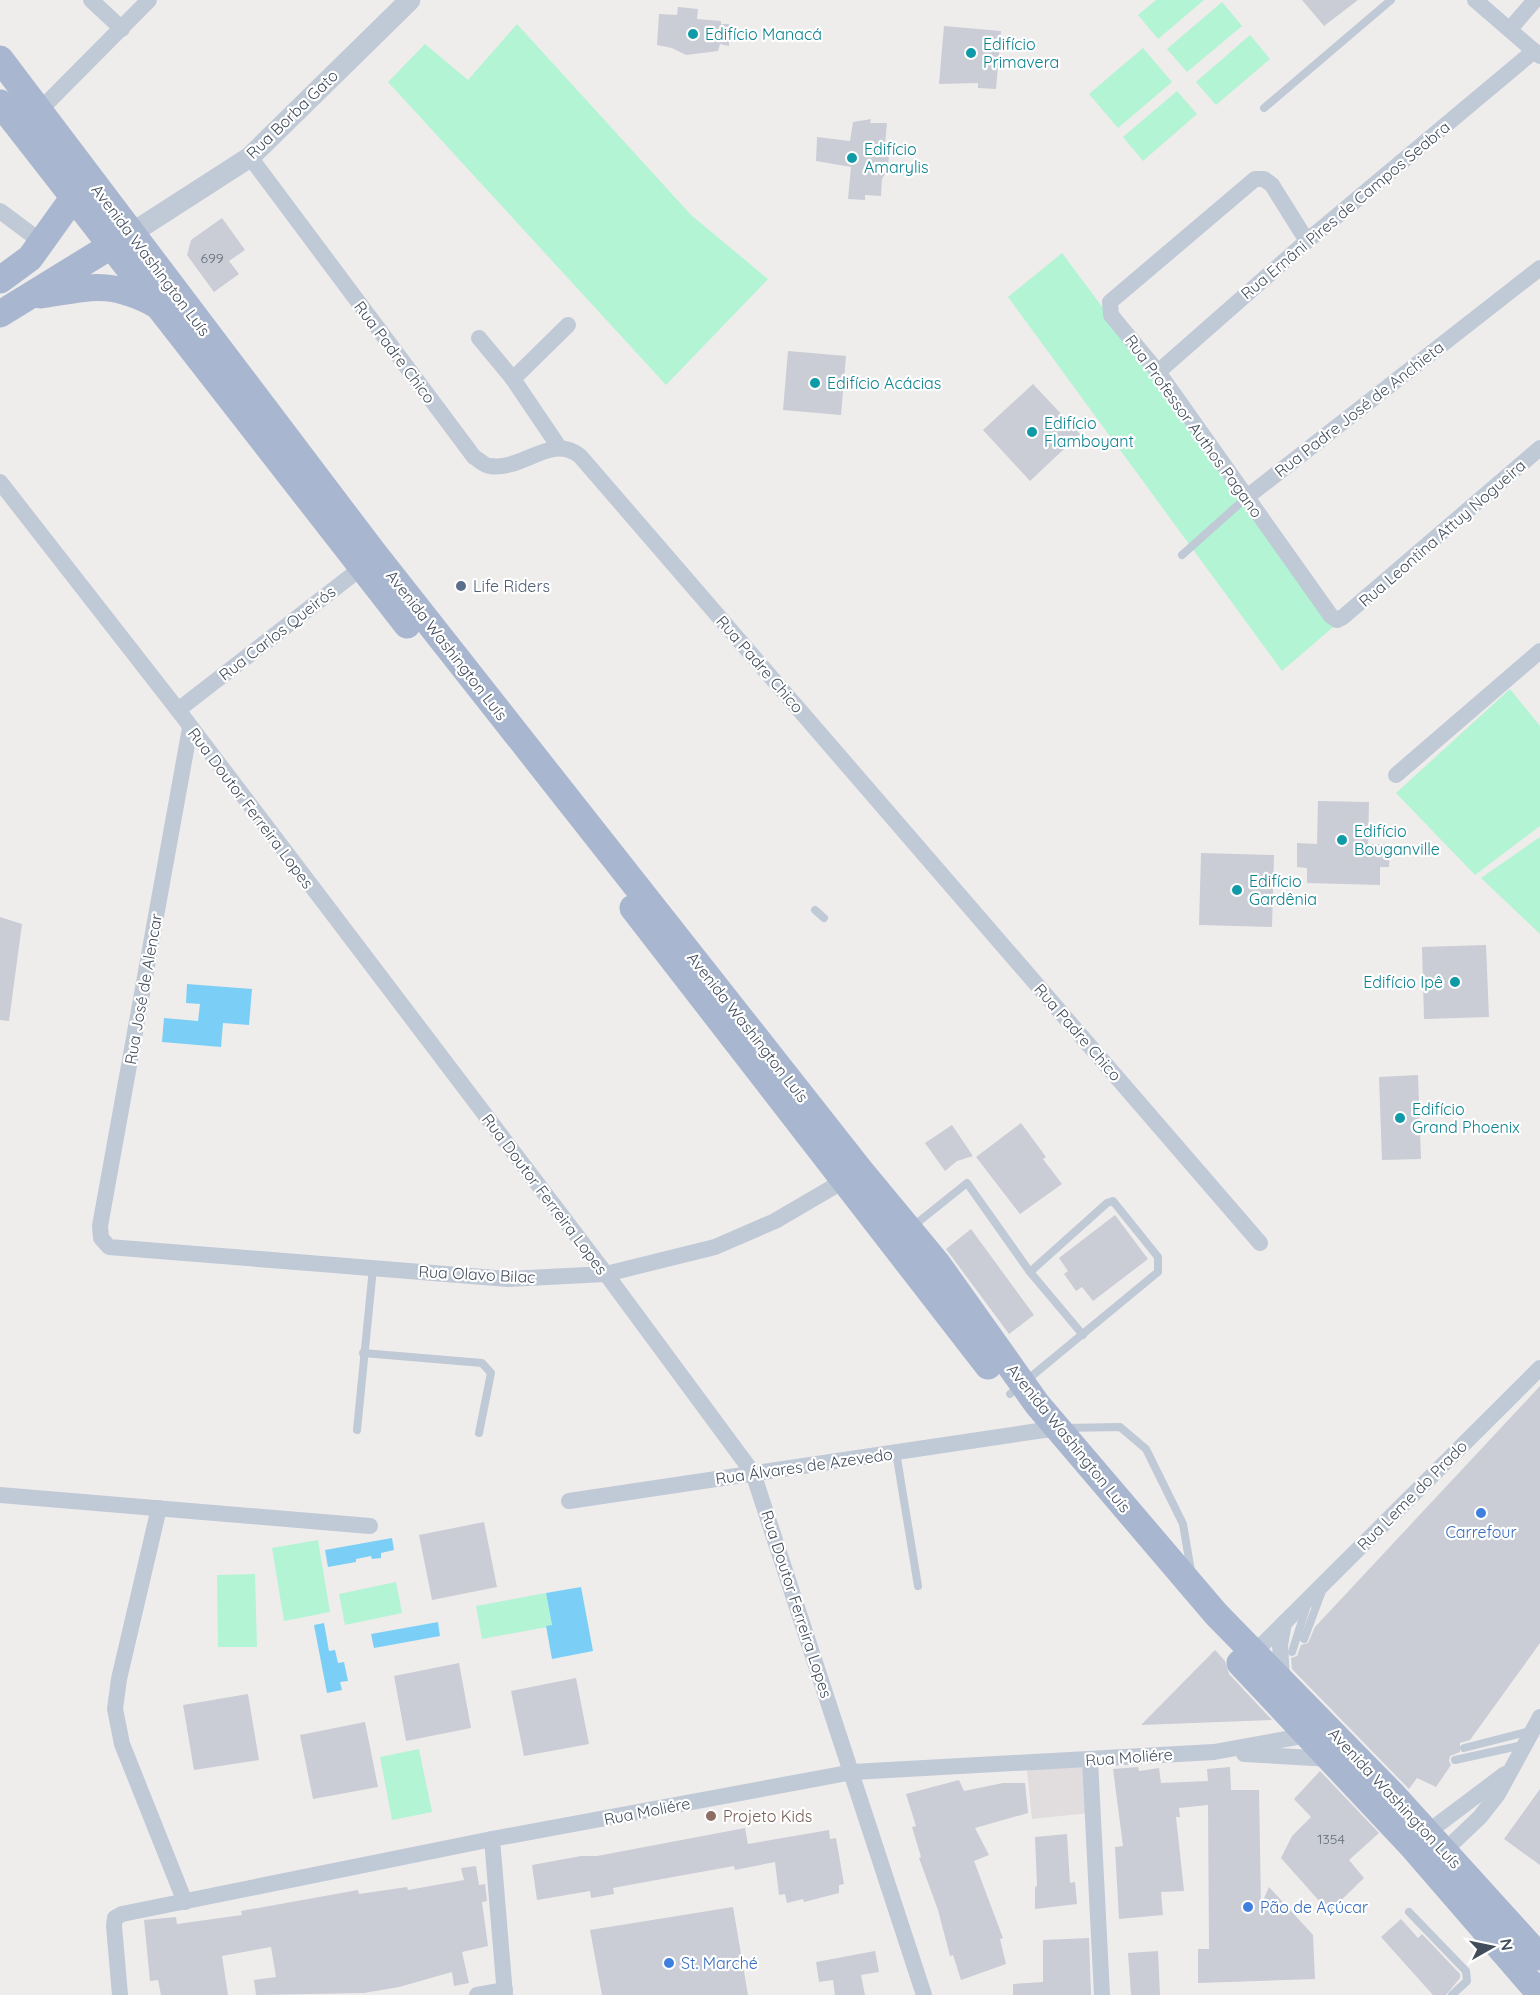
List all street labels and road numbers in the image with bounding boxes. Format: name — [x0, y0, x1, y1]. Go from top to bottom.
street label: Rua Borba Gato — [242, 65, 342, 163]
street label: Rua Ernâni Pires de Campos Seabra — [1236, 117, 1454, 303]
street label: Avenida Washington Luís — [87, 180, 215, 340]
street label: Rua Padre Chico — [350, 297, 440, 407]
street label: Rua Professor Authos Pagano — [1121, 331, 1267, 521]
street label: Rua Padre José de Anchieta — [1270, 337, 1448, 481]
street label: Rua Leontina Attuy Nogueira — [1355, 455, 1529, 611]
street label: Avenida Washington Luís — [382, 566, 512, 724]
street label: Rua Carlos Queirós — [215, 581, 339, 685]
street label: Rua Padre Chico — [712, 611, 808, 717]
street label: Rua Doutor Ferreira Lopes — [184, 724, 318, 892]
street label: Rua José de Alencar — [120, 912, 166, 1066]
street label: Avenida Washington Luís — [683, 948, 813, 1106]
street label: Rua Padre Chico — [1030, 979, 1126, 1085]
street label: Rua Doutor Ferreira Lopes — [478, 1110, 612, 1278]
street label: Rua Olavo Bilac — [418, 1261, 536, 1287]
street label: Avenida Washington Luís — [1003, 1360, 1135, 1516]
street label: Rua Leme do Prado — [1353, 1436, 1471, 1554]
street label: Rua Álvares de Azevedo — [714, 1444, 894, 1488]
street label: Rua Doutor Ferreira Lopes — [757, 1508, 837, 1700]
street label: Avenida Washington Luís — [1325, 1723, 1465, 1873]
street label: Rua Moliére — [1085, 1744, 1173, 1770]
street label: Rua Moliére — [602, 1793, 692, 1829]

